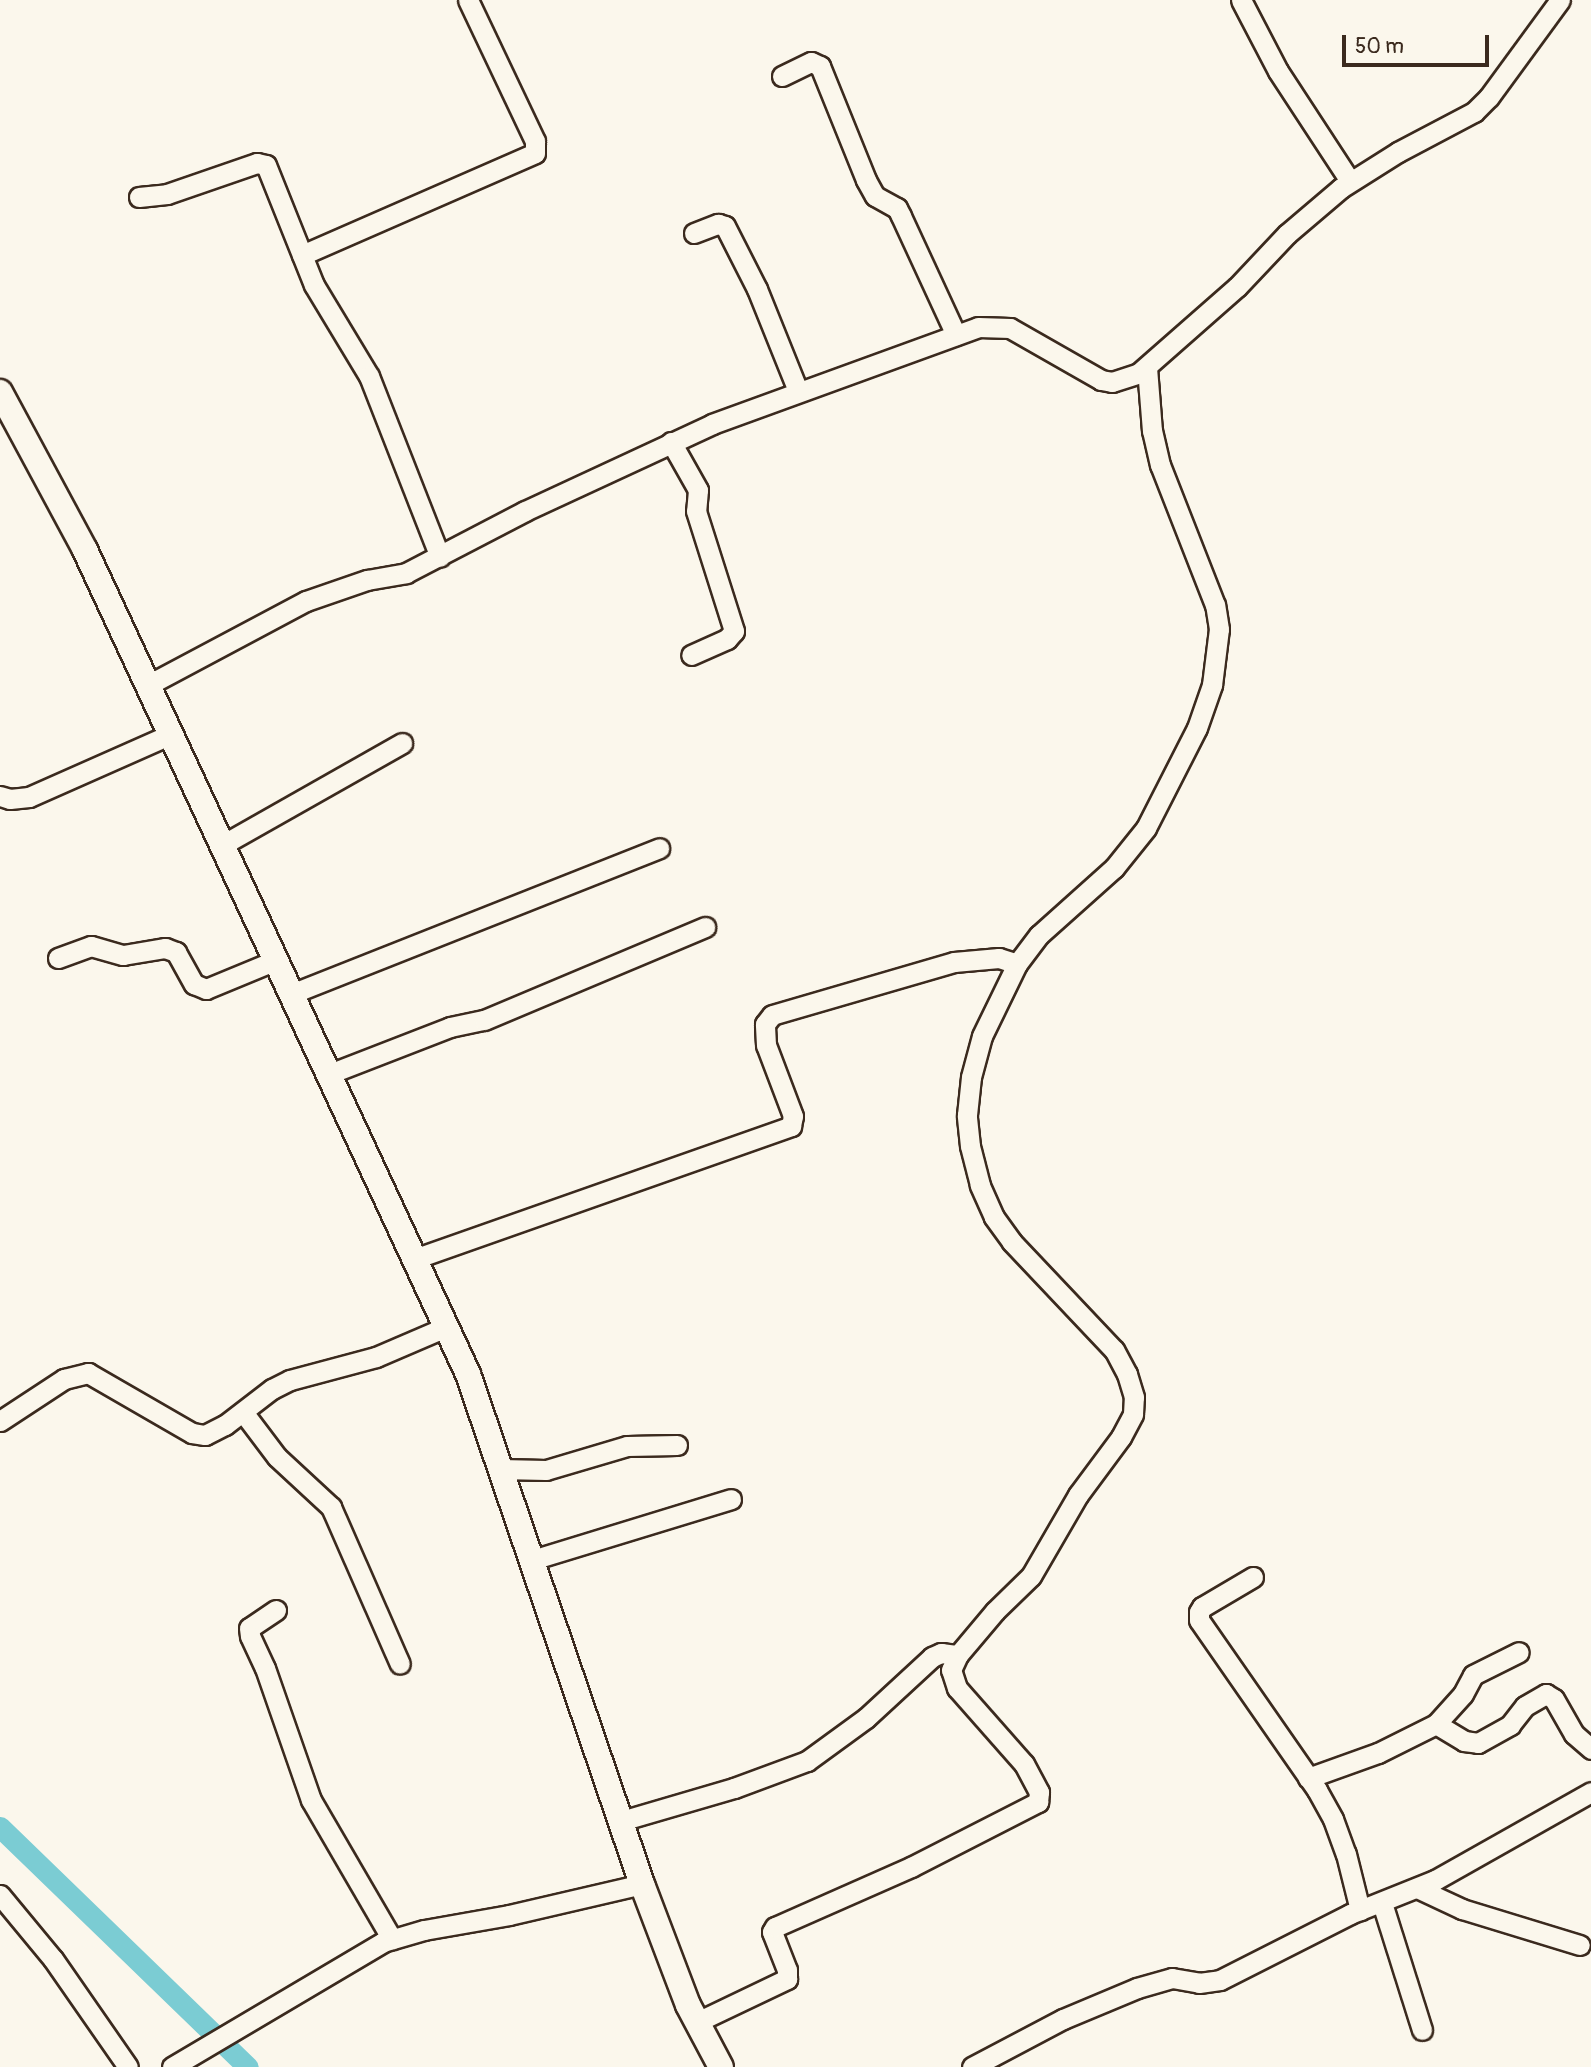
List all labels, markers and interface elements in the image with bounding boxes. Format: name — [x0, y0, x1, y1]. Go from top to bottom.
scale bar — [1346, 21, 1493, 65]
text: 50 m — [1355, 33, 1404, 60]

